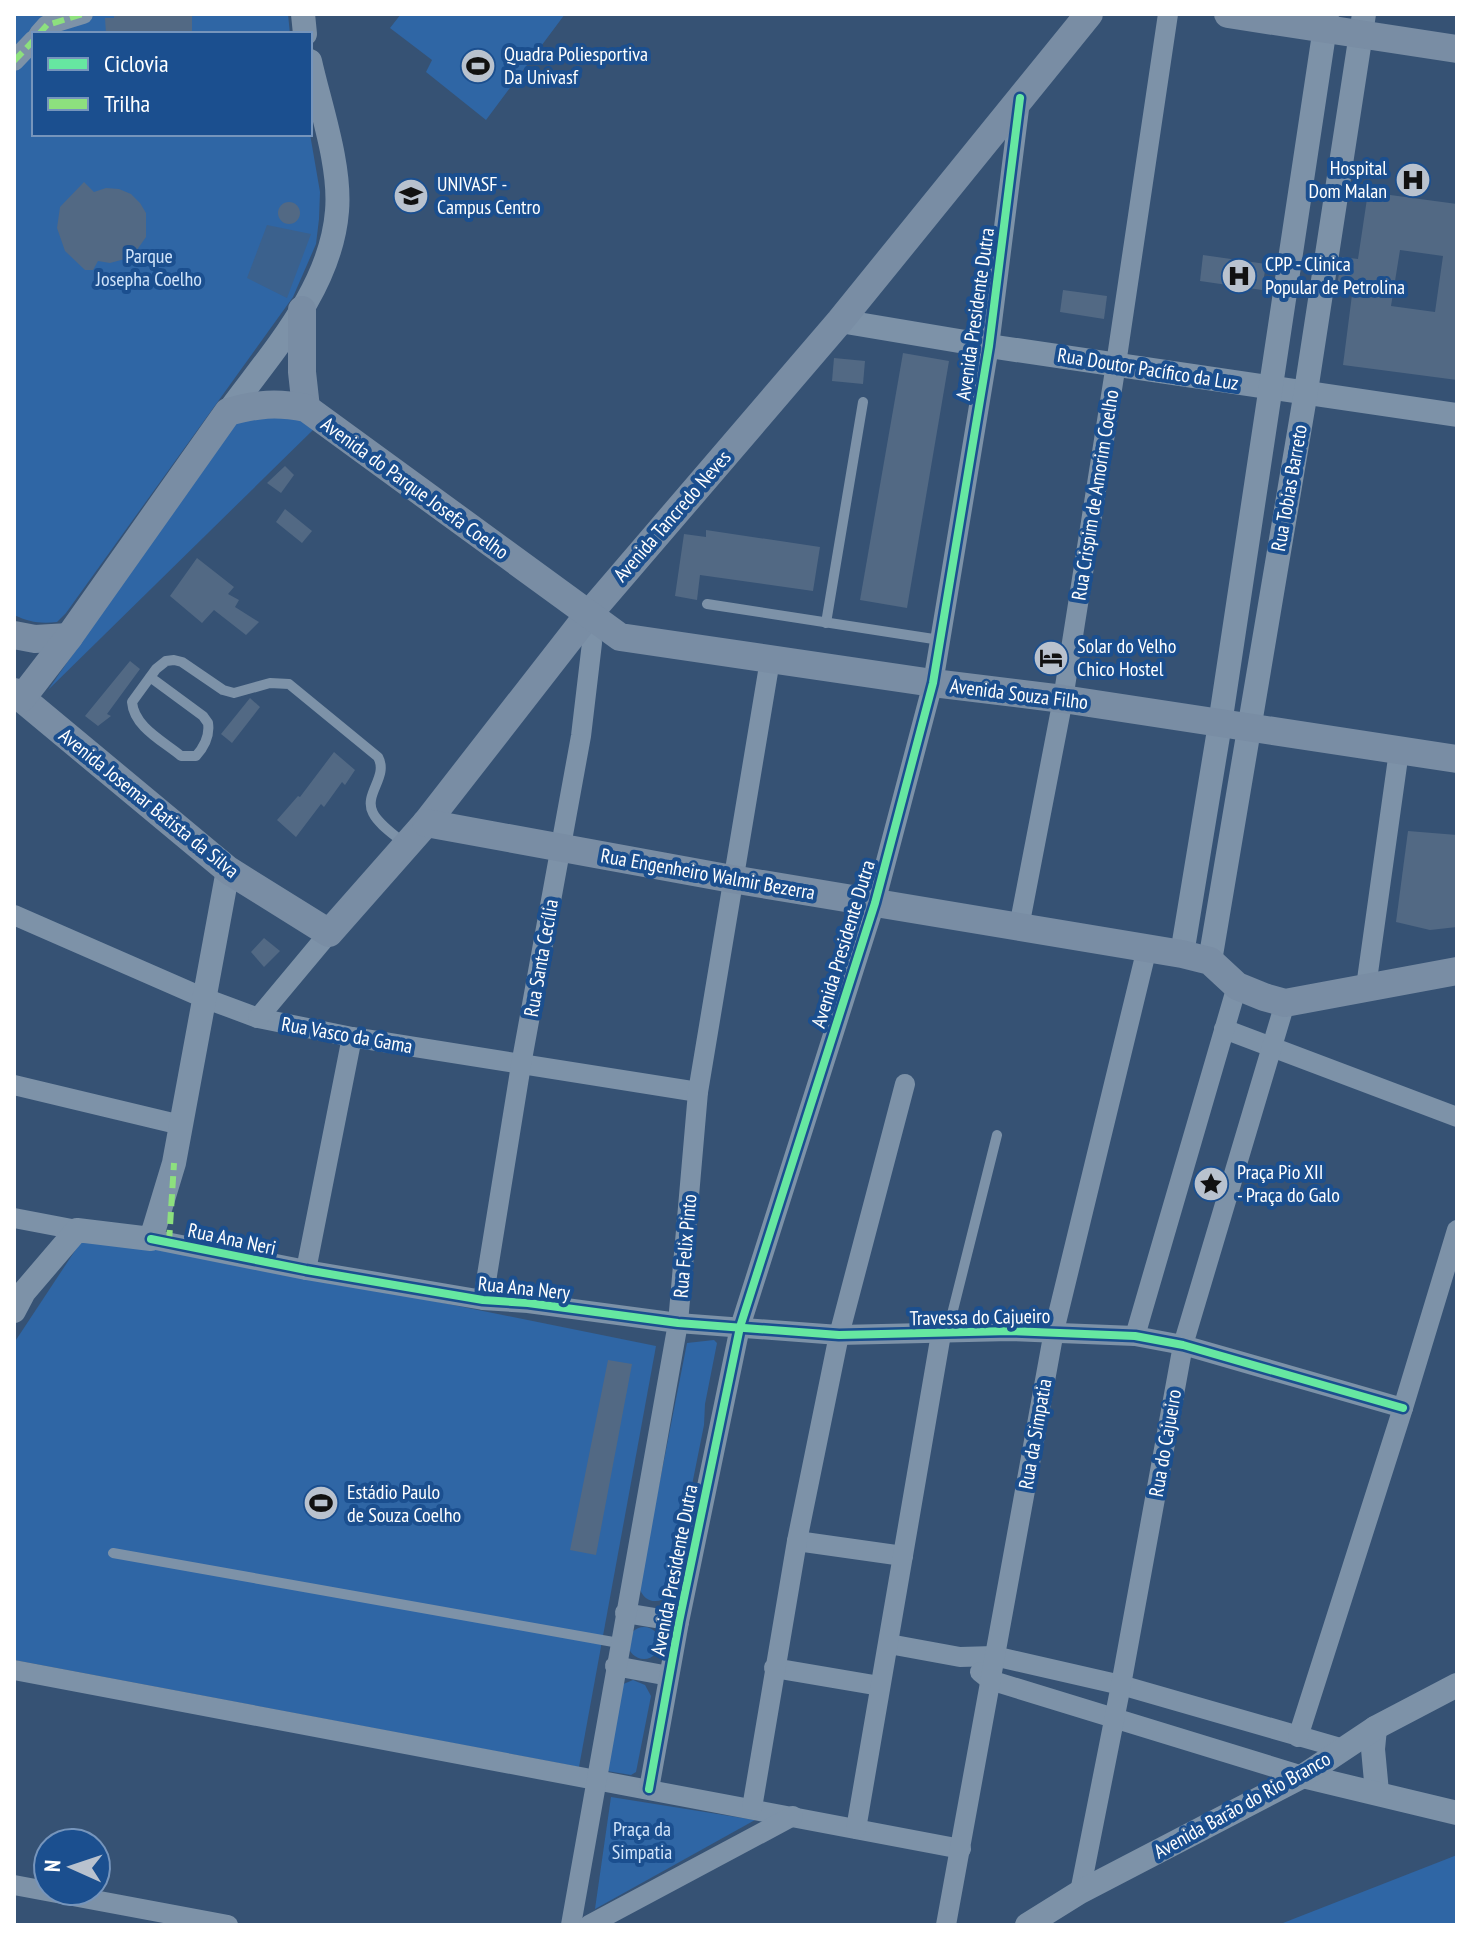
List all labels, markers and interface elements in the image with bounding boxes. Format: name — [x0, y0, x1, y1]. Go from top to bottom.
legend — [32, 32, 312, 136]
place label: Quadra Poliesportiva Da Univasf — [504, 41, 648, 90]
sports icon: Quadra Poliesportiva Da Univasf — [459, 47, 497, 85]
text: Ciclovia — [104, 48, 169, 79]
text: Trilha — [104, 88, 150, 119]
place label: Hospital Dom Malan — [1308, 155, 1387, 204]
hospital icon: Hospital Dom Malan — [1394, 161, 1432, 199]
place label: UNIVASF - Campus Centro — [437, 171, 541, 220]
school or university icon: UNIVASF - Campus Centro — [392, 177, 430, 215]
street label: Avenida Presidente Dutra — [950, 226, 1000, 402]
park label: Parque Josepha Coelho — [95, 243, 202, 292]
place label: CPP - Clinica Popular de Petrolina — [1265, 251, 1405, 300]
hospital icon: CPP - Clinica Popular de Petrolina — [1220, 257, 1258, 295]
street label: Rua Doutor Pacífico da Luz — [1056, 342, 1240, 396]
street label: Rua Crispim de Amorim Coelho — [1066, 388, 1124, 602]
street label: Avenida do Parque Josefa Coelho — [316, 411, 514, 565]
street label: Rua Tobias Barreto — [1265, 423, 1313, 553]
street label: Avenida Tancredo Neves — [608, 445, 736, 587]
place label: Solar do Velho Chico Hostel — [1077, 633, 1176, 682]
hotel icon: Solar do Velho Chico Hostel — [1032, 639, 1070, 677]
street label: Avenida Souza Filho — [948, 673, 1090, 715]
street label: Avenida Josemar Batista da Silva — [54, 722, 244, 884]
street label: Rua Engenheiro Walmir Bezerra — [599, 842, 817, 906]
street label: Avenida Presidente Dutra — [805, 857, 881, 1031]
street label: Rua Santa Cecília — [518, 897, 564, 1019]
street label: Rua Vasco da Gama — [279, 1011, 415, 1059]
place label: Praça Pio XII - Praça do Galo — [1237, 1159, 1340, 1208]
place icon: Praça Pio XII - Praça do Galo — [1192, 1165, 1230, 1203]
street label: Rua Felix Pinto — [668, 1193, 702, 1299]
street label: Rua Ana Neri — [186, 1217, 278, 1261]
street label: Rua Ana Nery — [477, 1270, 572, 1306]
street label: Travessa do Cajueiro — [909, 1303, 1051, 1331]
street label: Rua da Simpatia — [1012, 1377, 1058, 1491]
street label: Rua do Cajueiro — [1143, 1387, 1187, 1499]
place label: Estádio Paulo de Souza Coelho — [347, 1479, 461, 1528]
street label: Avenida Presidente Dutra — [645, 1482, 703, 1658]
sports icon: Estádio Paulo de Souza Coelho — [302, 1484, 340, 1522]
street label: Avenida Barão do Rio Branco — [1149, 1746, 1335, 1864]
park label: Praça da Simpatia — [612, 1816, 672, 1865]
north arrow — [32, 1827, 112, 1907]
text: N — [38, 1859, 66, 1873]

